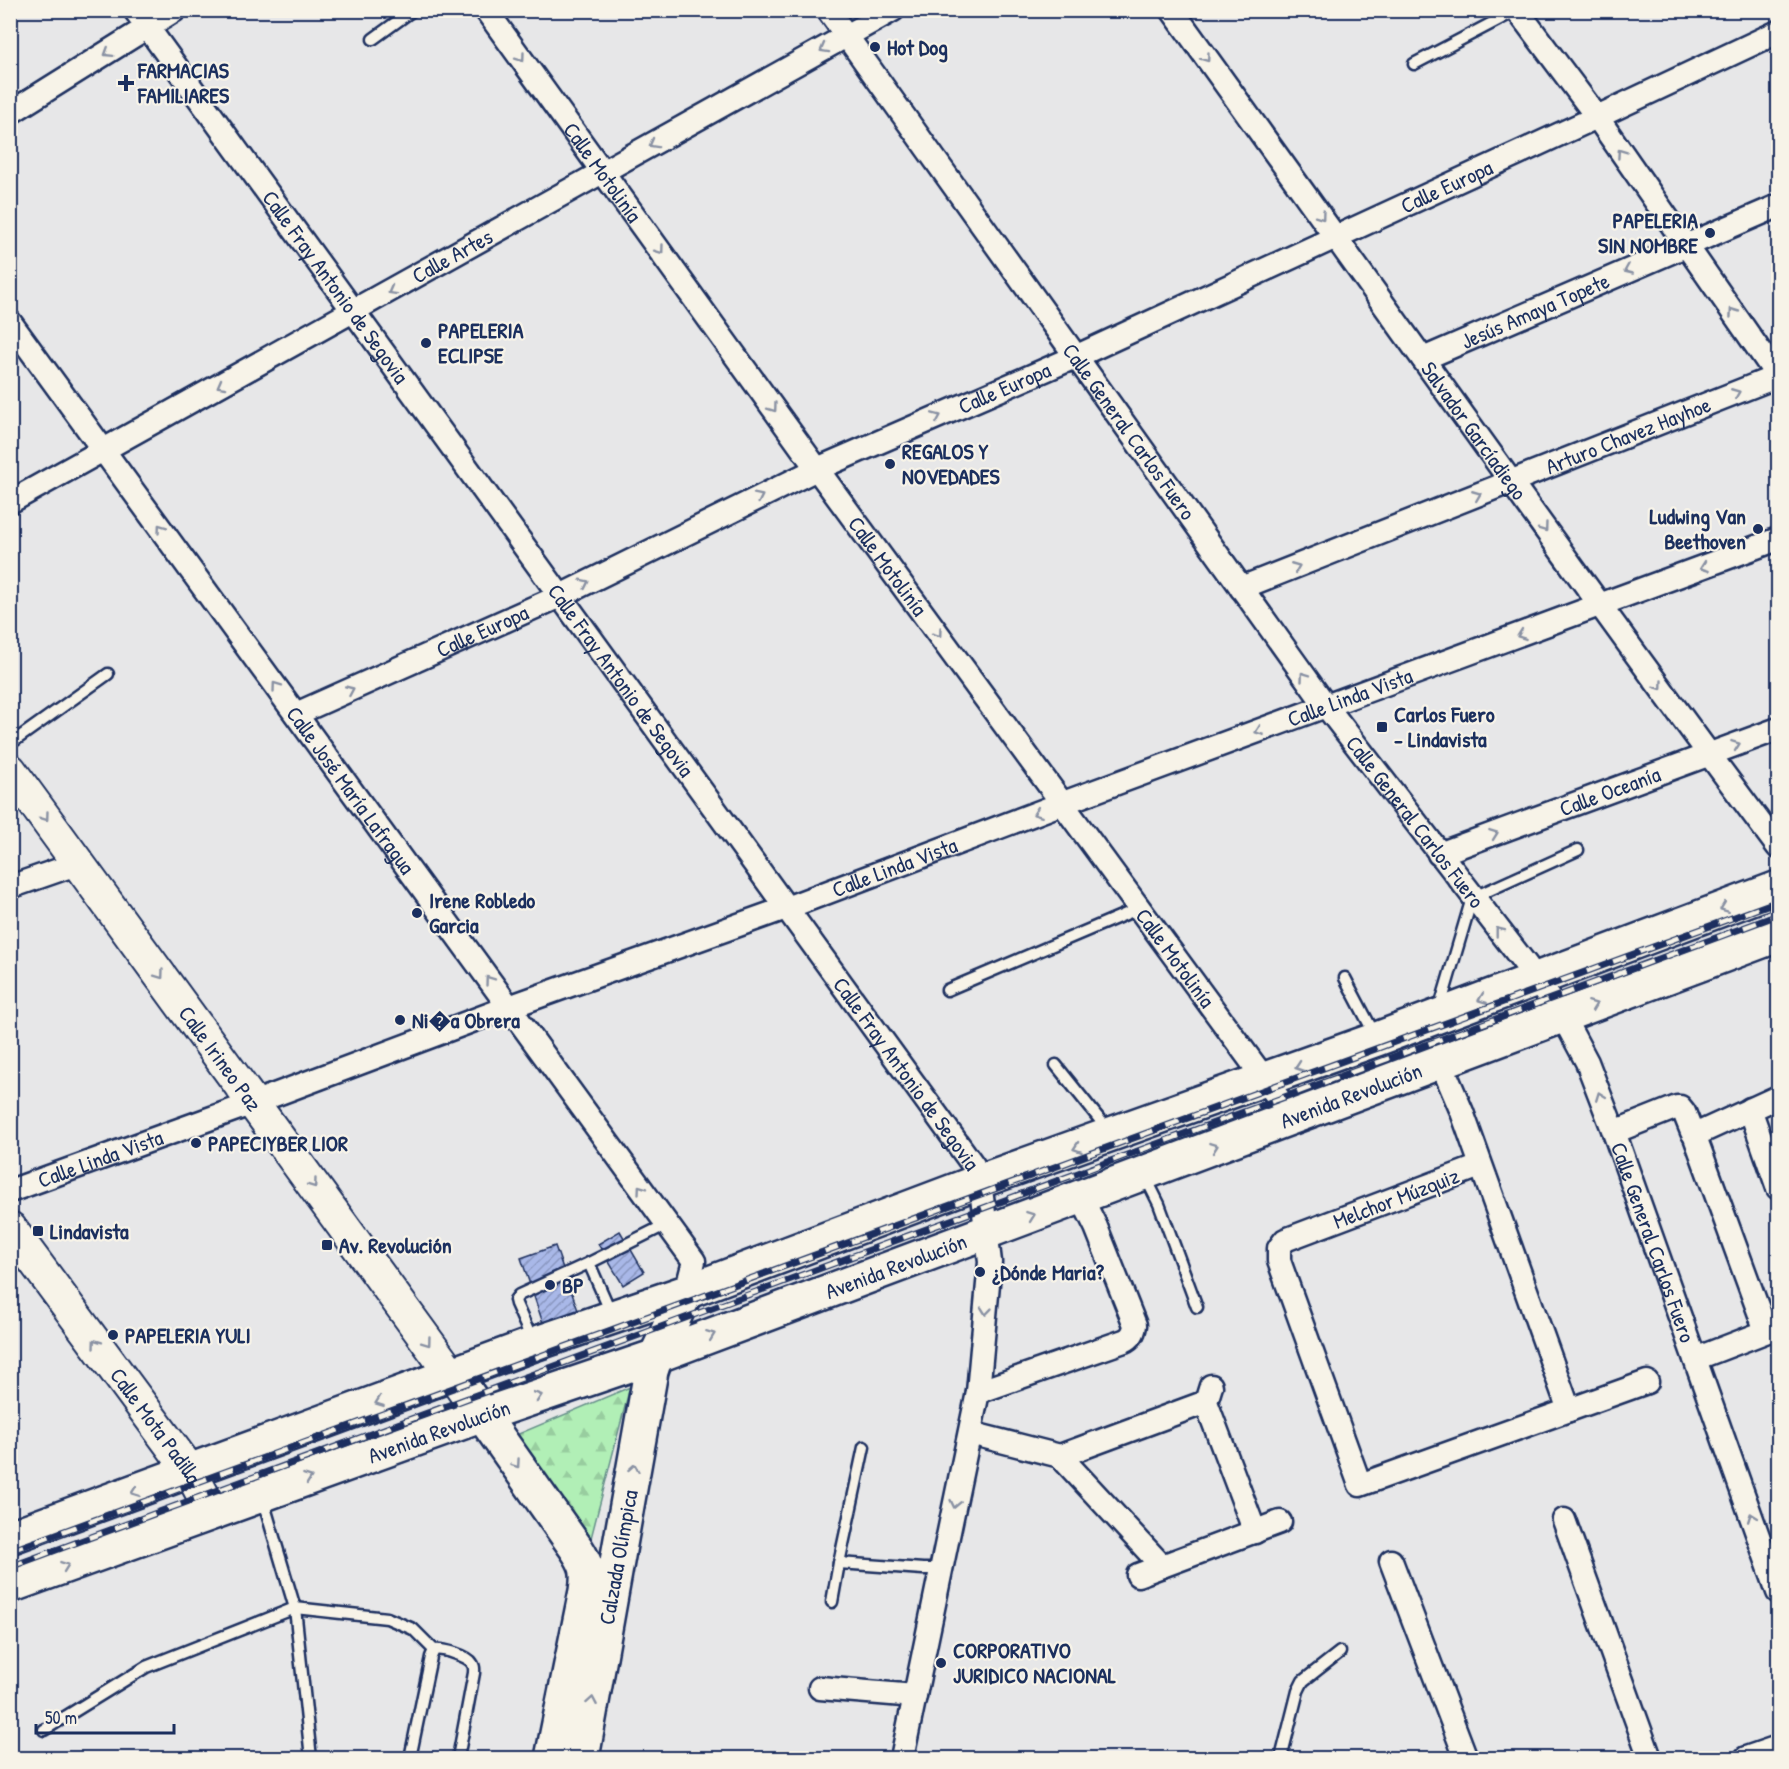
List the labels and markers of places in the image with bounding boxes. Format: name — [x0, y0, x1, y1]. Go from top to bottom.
place label: Hot Dog — [887, 32, 948, 63]
marker: Hot Dog — [868, 40, 882, 54]
place label: FARMACIAS FAMILIARES — [137, 55, 230, 110]
marker: FARMACIAS FAMILIARES — [119, 76, 133, 90]
place label: PAPELERIA SIN NOMBRE — [1598, 205, 1698, 260]
marker: PAPELERIA SIN NOMBRE — [1703, 226, 1717, 240]
place label: PAPELERIA ECLIPSE — [438, 315, 524, 370]
marker: PAPELERIA ECLIPSE — [419, 336, 433, 350]
place label: REGALOS Y NOVEDADES — [902, 436, 1000, 491]
marker: REGALOS Y NOVEDADES — [883, 457, 897, 471]
place label: Ludwing Van Beethoven — [1650, 501, 1746, 556]
marker: Ludwing Van Beethoven — [1751, 522, 1765, 536]
place label: Carlos Fuero - Lindavista — [1394, 699, 1495, 754]
marker: Carlos Fuero - Lindavista — [1375, 720, 1389, 734]
place label: Irene Robledo Garcia — [429, 885, 535, 940]
marker: Irene Robledo Garcia — [410, 906, 424, 920]
place label: Ni�a Obrera — [412, 1005, 520, 1035]
marker: Ni�a Obrera — [393, 1013, 407, 1027]
place label: PAPECIYBER LIOR — [208, 1128, 348, 1158]
marker: PAPECIYBER LIOR — [189, 1136, 203, 1150]
place label: Lindavista — [50, 1216, 129, 1246]
marker: Lindavista — [31, 1224, 45, 1238]
place label: Av. Revolución — [339, 1230, 452, 1260]
marker: Av. Revolución — [320, 1238, 334, 1252]
place label: ¿Dónde Maria? — [992, 1257, 1105, 1287]
marker: ¿Dónde Maria? — [973, 1265, 987, 1279]
place label: BP — [562, 1270, 584, 1300]
marker: BP — [543, 1278, 557, 1292]
place label: PAPELERIA YULI — [125, 1320, 251, 1350]
marker: PAPELERIA YULI — [106, 1328, 120, 1342]
place label: CORPORATIVO JURIDICO NACIONAL — [953, 1635, 1116, 1690]
marker: CORPORATIVO JURIDICO NACIONAL — [934, 1656, 948, 1670]

